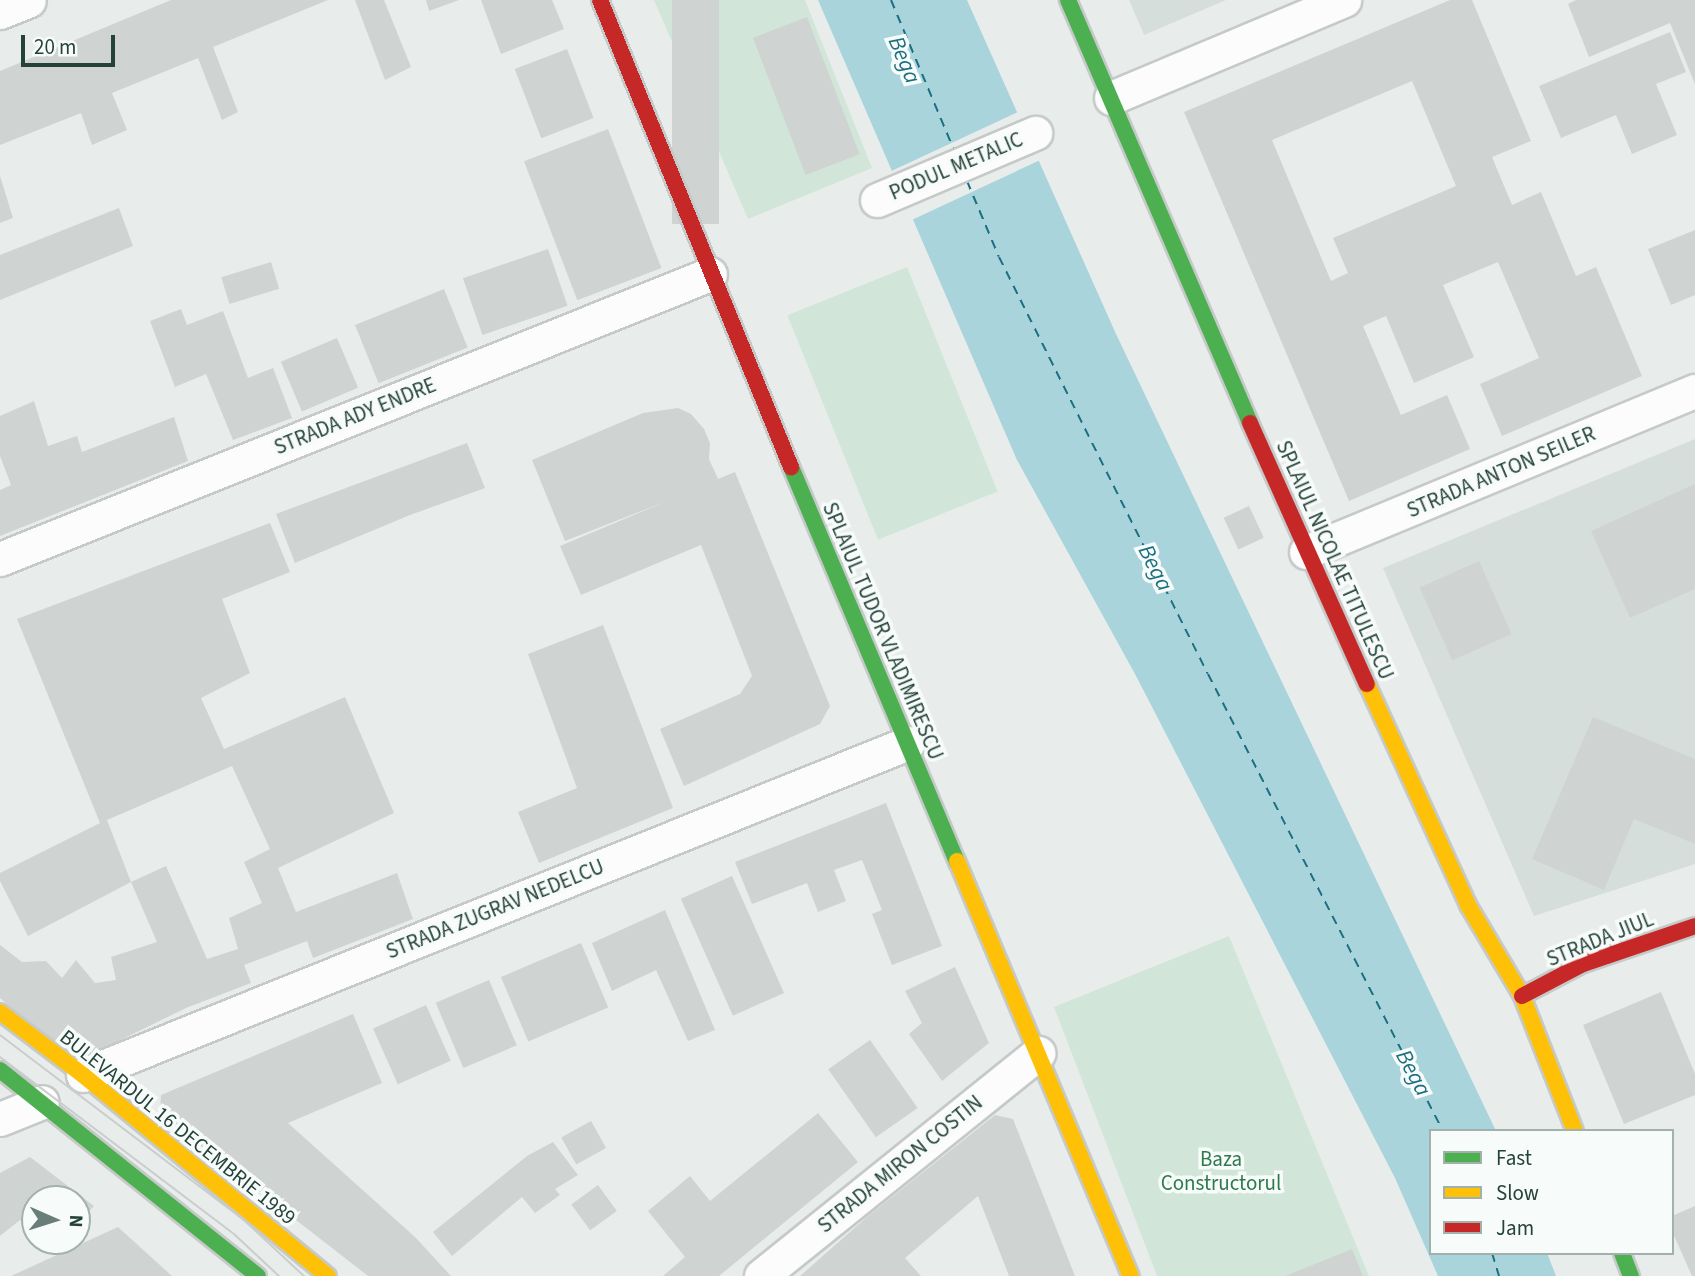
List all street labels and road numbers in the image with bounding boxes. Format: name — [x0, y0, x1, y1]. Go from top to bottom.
street label: PODUL METALIC — [885, 127, 1027, 205]
street label: STRADA ADY ENDRE — [270, 372, 440, 460]
street label: STRADA ANTON SEILER — [1403, 421, 1599, 523]
street label: SPLAIUL NICOLAE TITULESCU — [1271, 437, 1399, 683]
street label: SPLAIUL TUDOR VLADIMIRESCU — [817, 498, 949, 764]
street label: STRADA ZUGRAV NEDELCU — [382, 854, 608, 964]
street label: STRADA JIUL — [1543, 906, 1657, 972]
street label: BULEVARDUL 16 DECEMBRIE 1989 — [55, 1024, 301, 1230]
street label: STRADA MIRON COSTIN — [813, 1090, 987, 1238]

